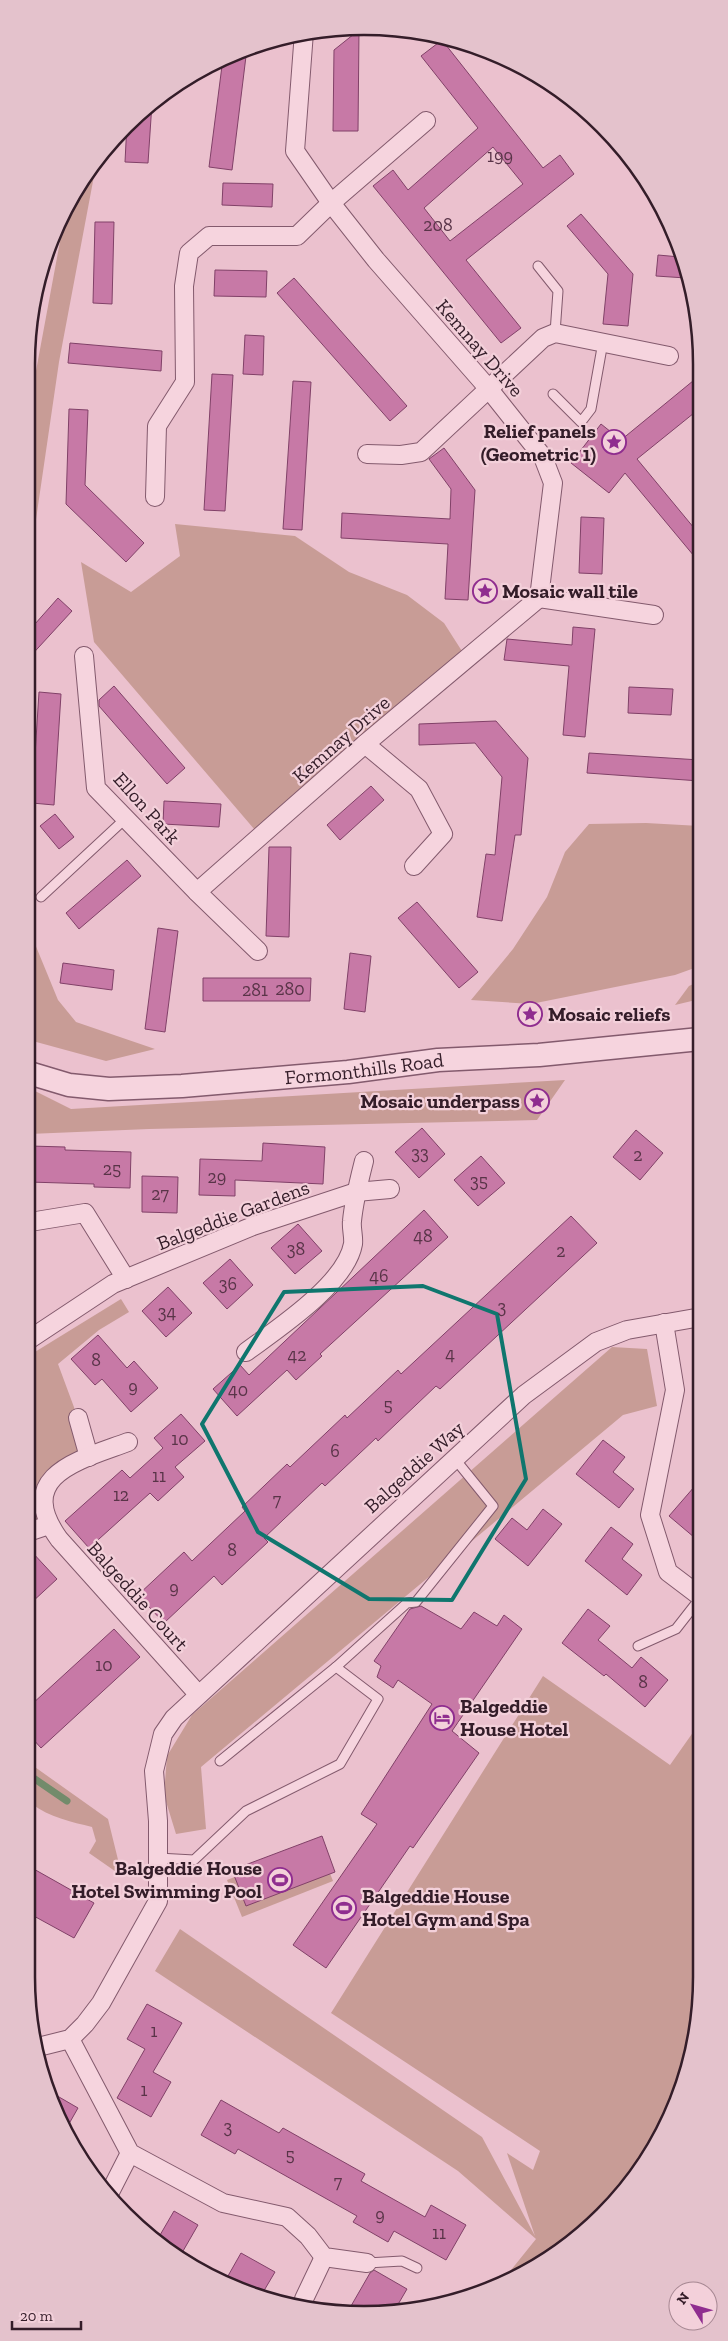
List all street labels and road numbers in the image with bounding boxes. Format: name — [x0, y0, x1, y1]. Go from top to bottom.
street label: Kemnay Drive — [431, 294, 529, 402]
street label: Kemnay Drive — [287, 690, 395, 788]
street label: Ellon Park — [109, 767, 186, 849]
street label: Formonthills Road — [284, 1047, 445, 1089]
street label: Balgeddie Gardens — [153, 1175, 313, 1255]
street label: Balgeddie Way — [359, 1416, 469, 1518]
street label: Balgeddie Court — [83, 1536, 194, 1656]

